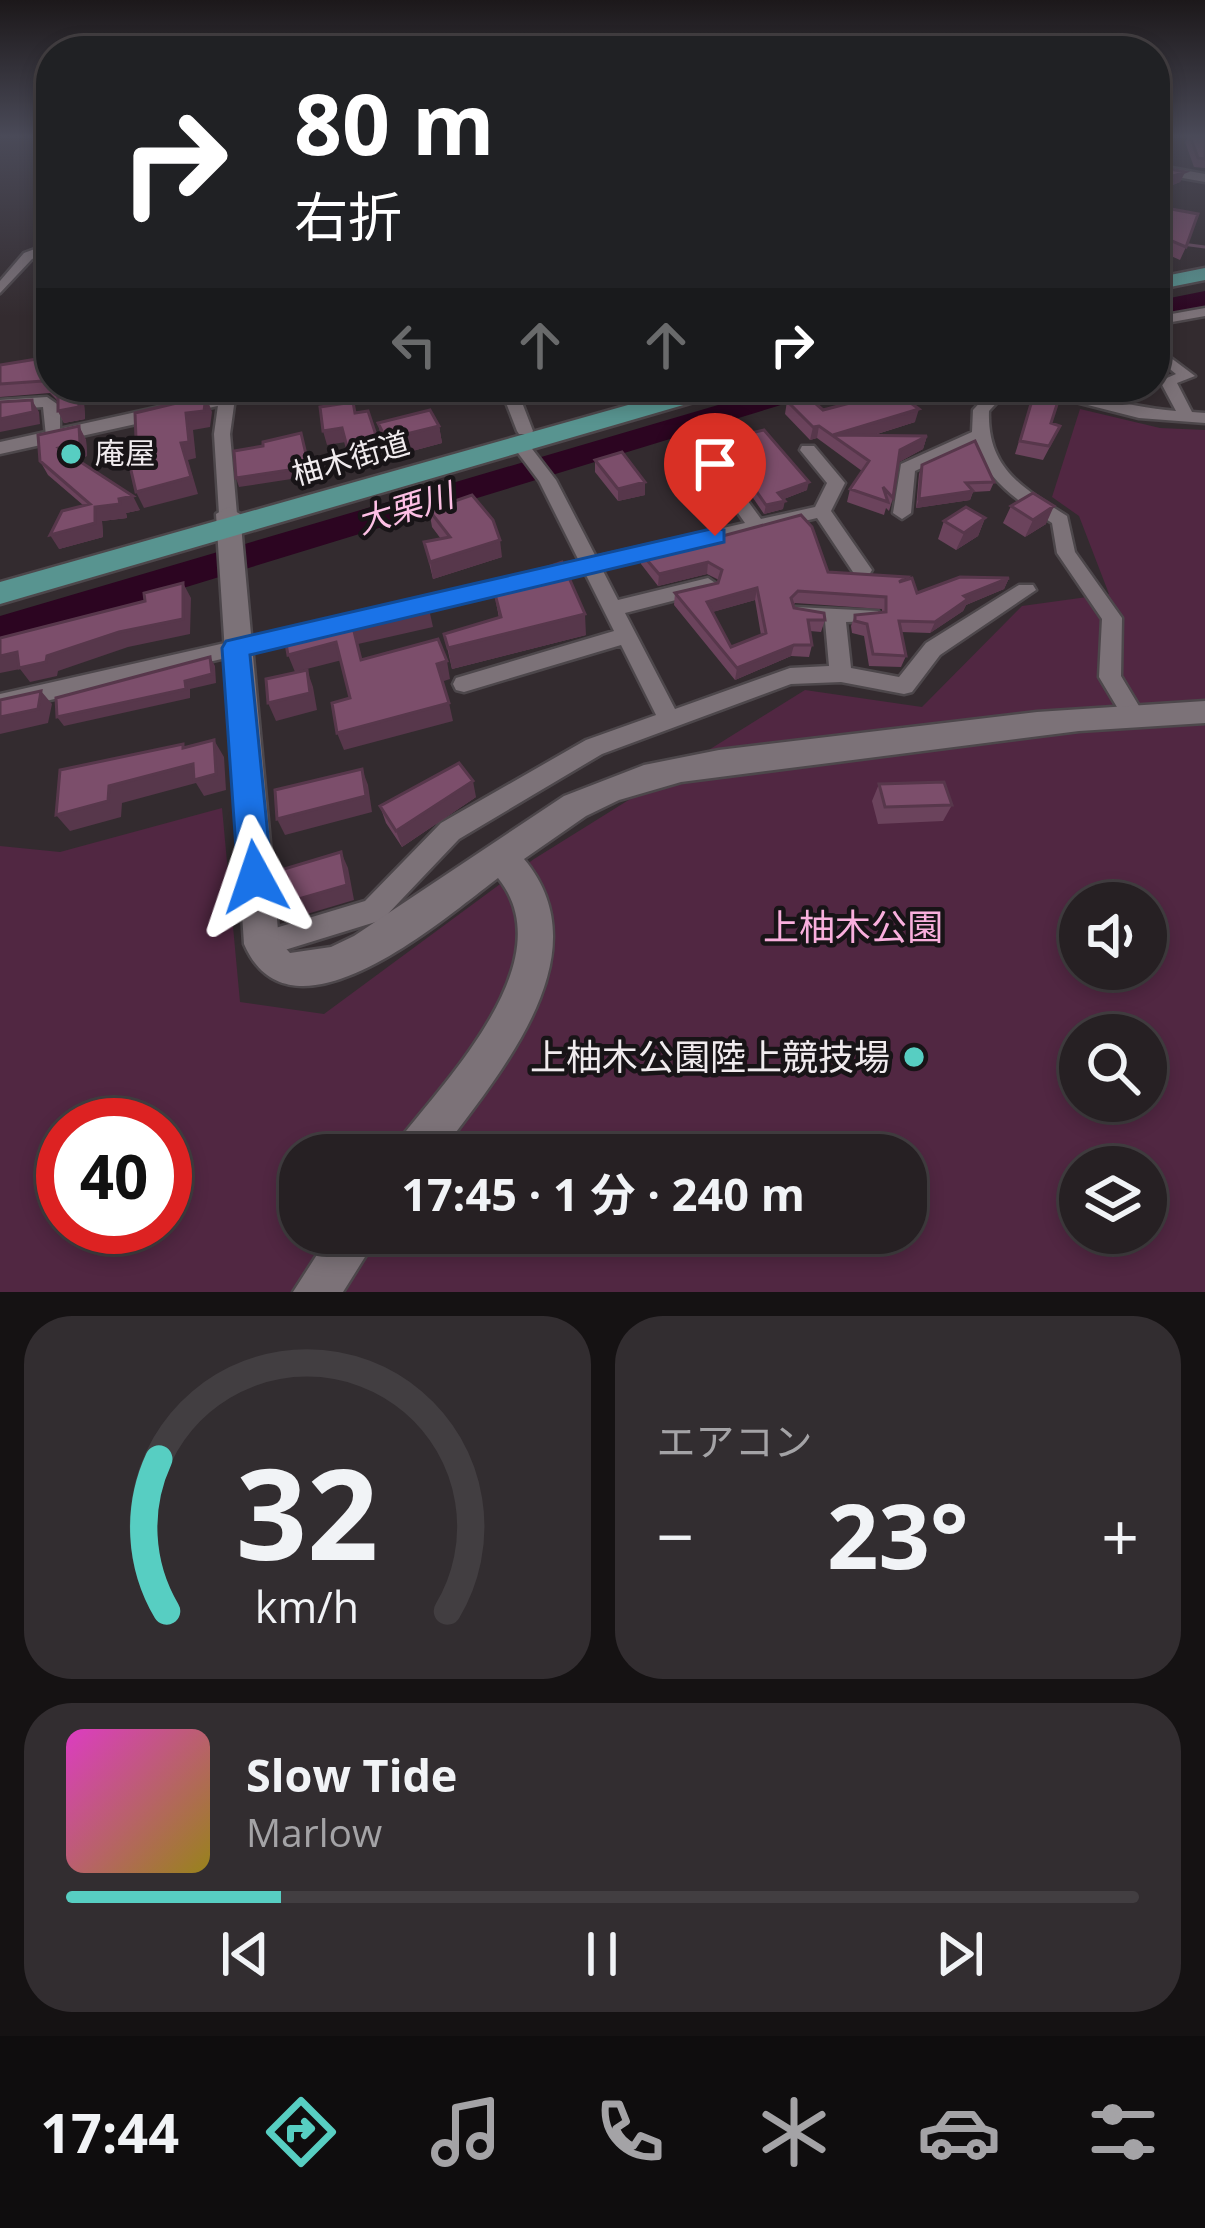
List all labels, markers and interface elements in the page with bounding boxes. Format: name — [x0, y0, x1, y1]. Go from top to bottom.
text: 80 m — [294, 65, 494, 180]
icon: right — [96, 84, 252, 240]
text: 右折 — [294, 179, 402, 253]
icon: left — [381, 312, 447, 378]
icon: ahead — [507, 312, 573, 378]
icon: ahead — [633, 312, 699, 378]
icon: right — [759, 312, 825, 378]
pin — [664, 413, 766, 536]
street label: 柚木街道 — [287, 421, 414, 494]
icon: arrive — [682, 431, 748, 497]
place label: 庵屋 — [95, 432, 155, 473]
marker: 庵屋 — [58, 441, 84, 467]
water label: 大栗川 — [351, 471, 462, 544]
position arrow — [192, 814, 318, 940]
map controls — [1059, 882, 1167, 1254]
button: sound — [1059, 882, 1167, 990]
park label: 上柚木公園 — [763, 902, 943, 951]
button: search — [1059, 1014, 1167, 1122]
place label: 上柚木公園陸上競技場 — [530, 1032, 890, 1081]
marker: 上柚木公園陸上競技場 — [901, 1044, 927, 1070]
speed limit sign: 40 — [36, 1098, 192, 1254]
button: layers — [1059, 1146, 1167, 1254]
text: 17:45 · 1 分 · 240 m — [401, 1163, 805, 1224]
text: エアコン — [657, 1414, 813, 1467]
text: 32 — [236, 1427, 379, 1597]
text: 23° — [827, 1473, 968, 1595]
text: − — [657, 1490, 694, 1580]
text: + — [1101, 1490, 1139, 1580]
text: km/h — [255, 1576, 359, 1635]
text: Slow Tide — [246, 1744, 457, 1805]
text: Marlow — [246, 1805, 382, 1858]
icon: previous — [212, 1921, 278, 1987]
icon: pause — [569, 1921, 635, 1987]
icon: next — [927, 1921, 993, 1987]
icon: directions — [259, 2090, 343, 2174]
icon: music — [424, 2090, 508, 2174]
icon: phone — [588, 2090, 672, 2174]
icon: climate — [752, 2090, 836, 2174]
icon: car — [917, 2090, 1001, 2174]
icon: filters — [1081, 2090, 1165, 2174]
text: 17:44 — [40, 2095, 179, 2169]

